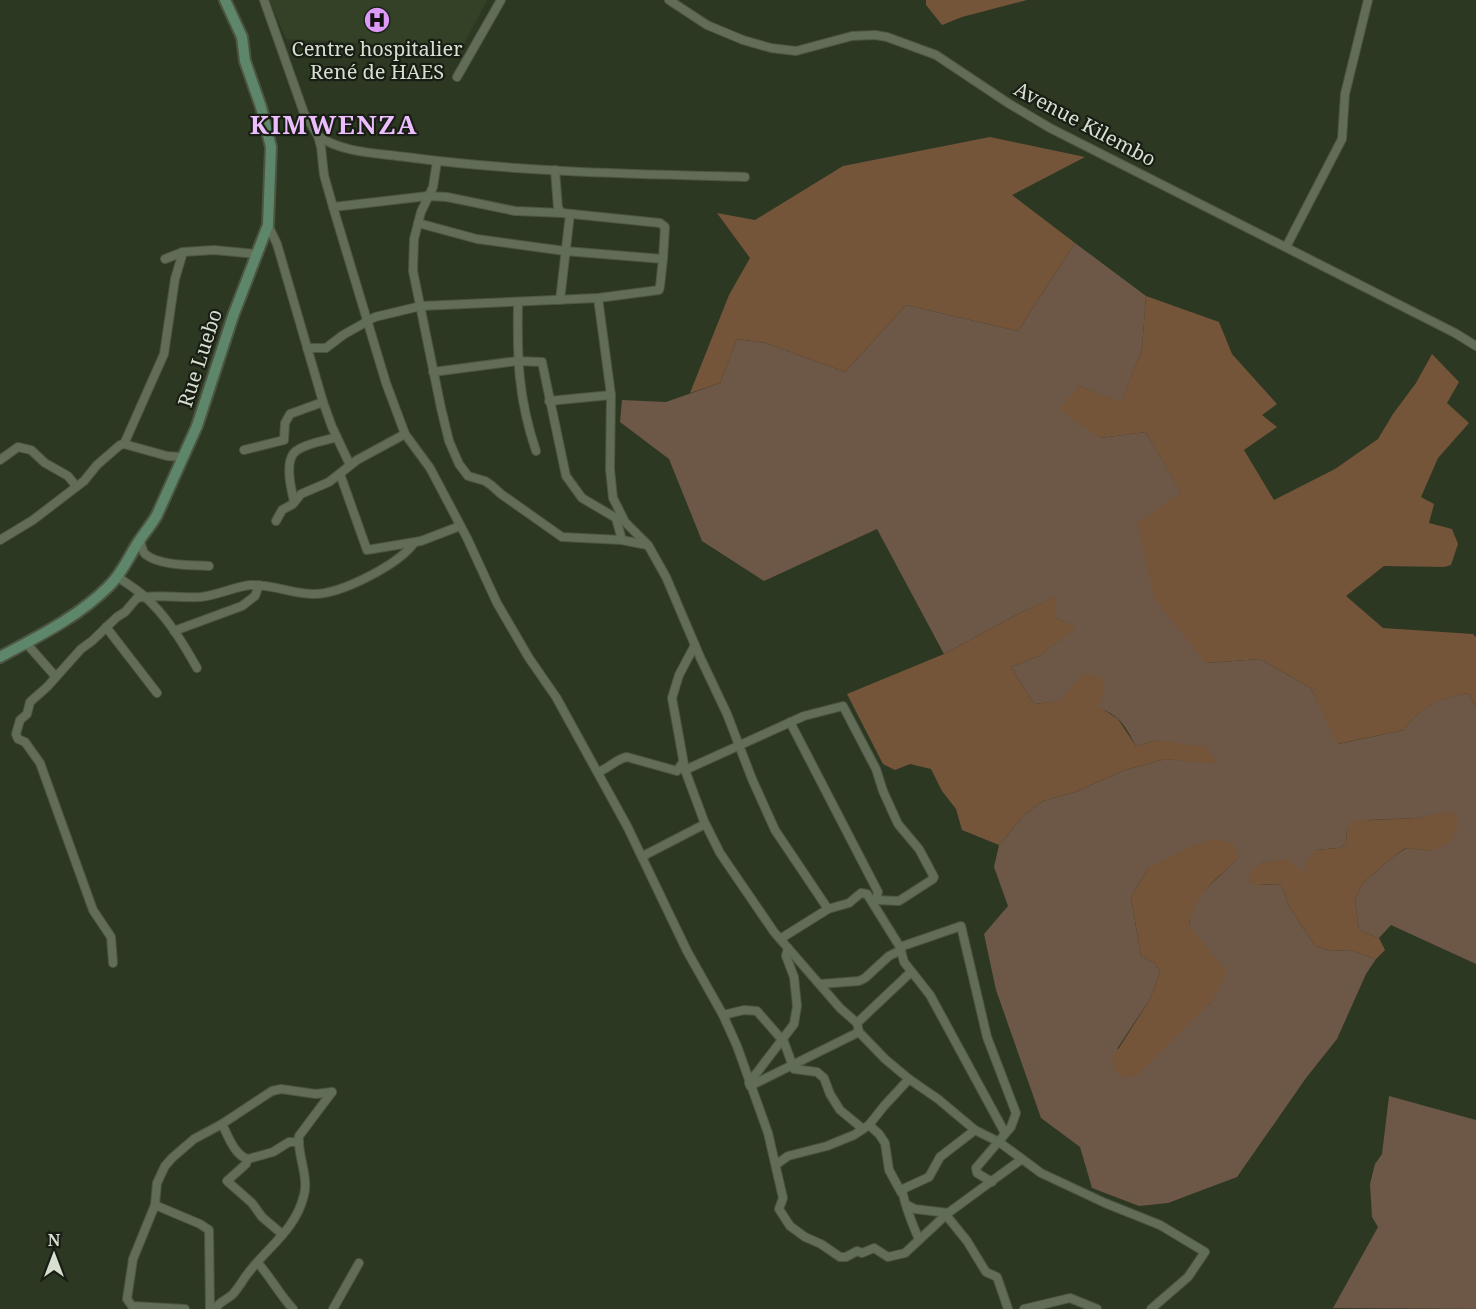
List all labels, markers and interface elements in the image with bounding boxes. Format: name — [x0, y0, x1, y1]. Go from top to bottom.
hospital icon: Centre hospitalier René de HAES — [362, 5, 392, 35]
place label: Centre hospitalier René de HAES — [291, 35, 463, 85]
street label: Avenue Kilembo — [1010, 75, 1161, 172]
district label: KIMWENZA — [250, 106, 418, 142]
street label: Rue Luebo — [171, 305, 228, 410]
north arrow — [24, 1225, 84, 1285]
text: N — [48, 1229, 61, 1251]

